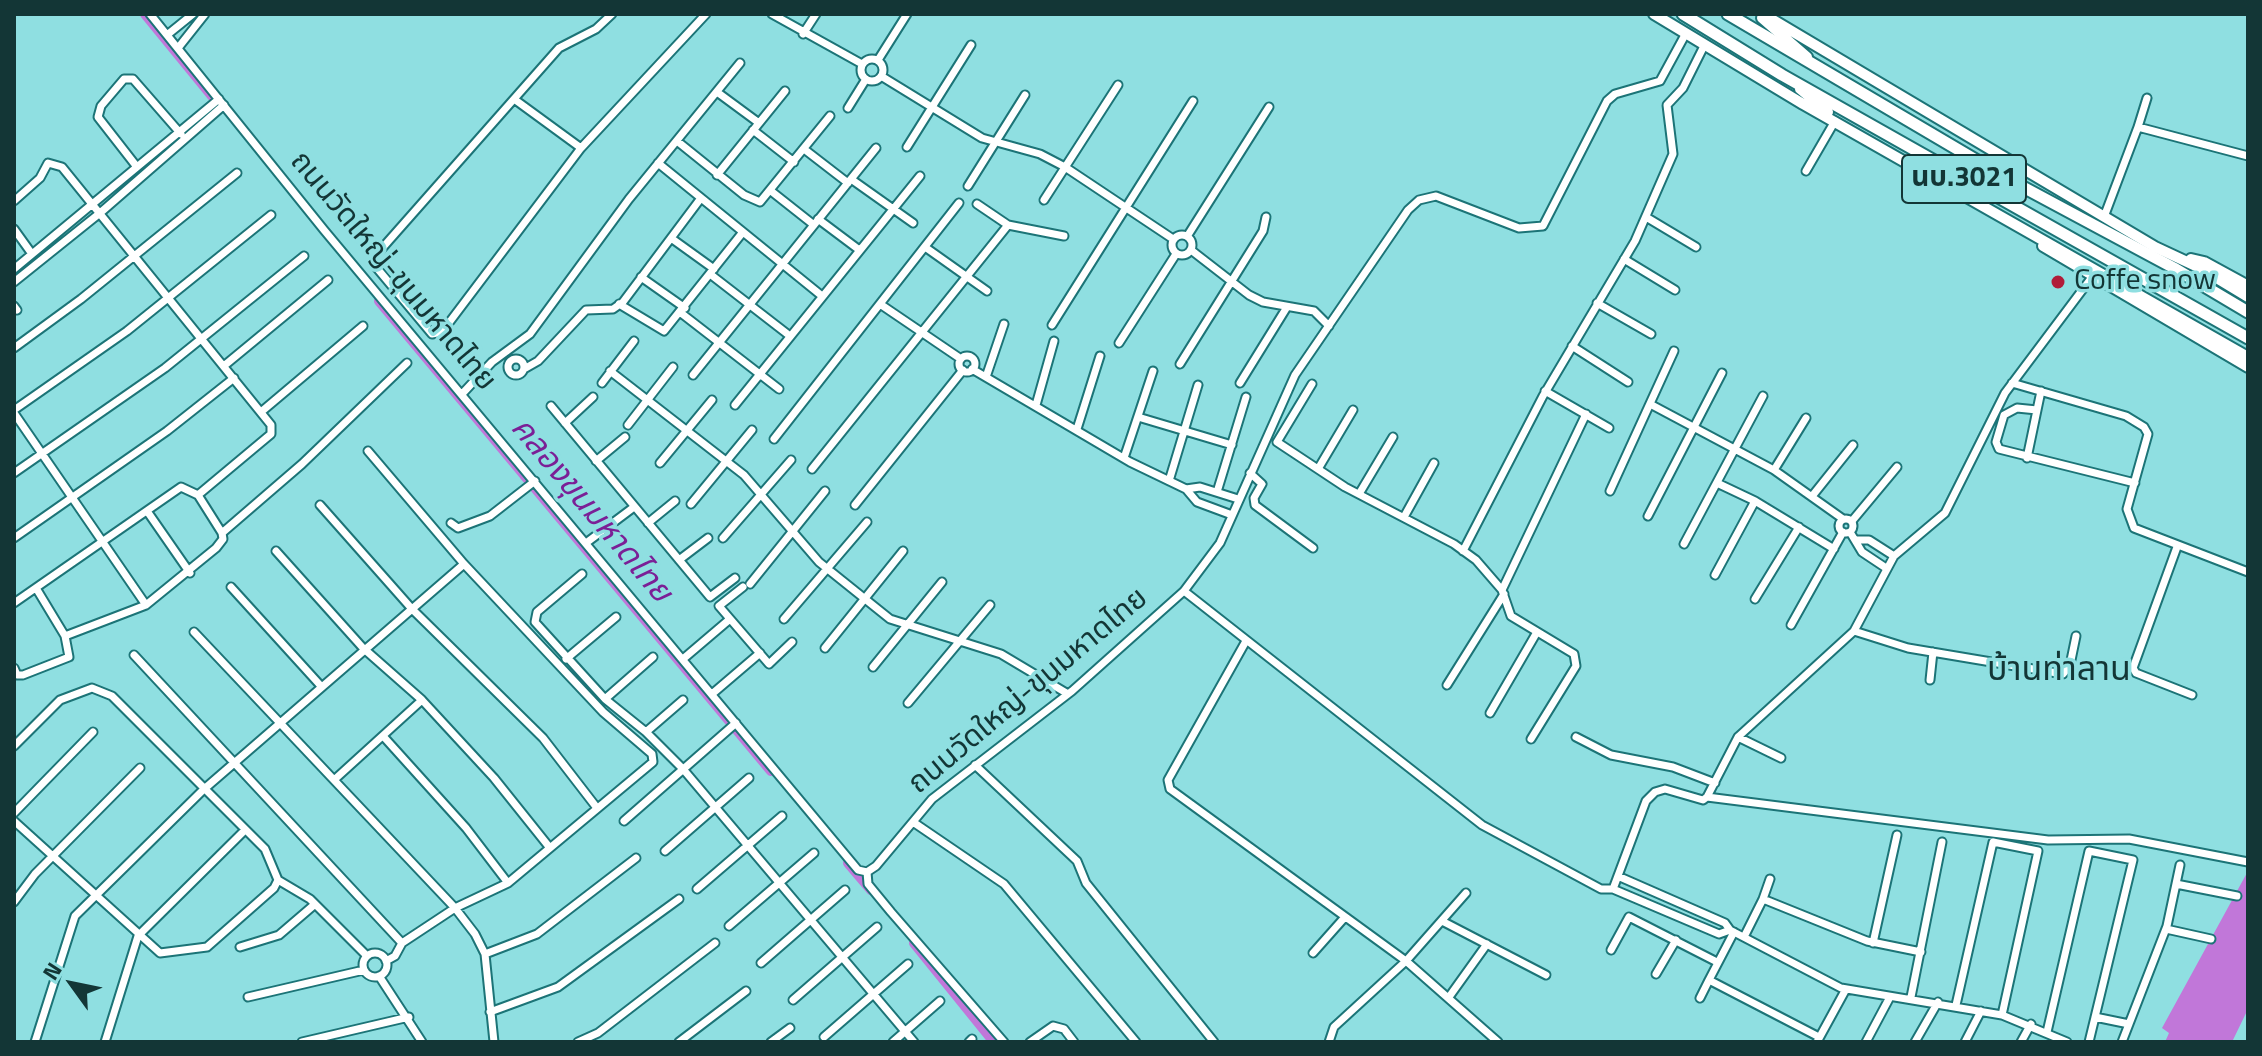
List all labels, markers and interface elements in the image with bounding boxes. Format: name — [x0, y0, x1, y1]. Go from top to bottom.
street label: ถนนวัดใหญ่-ขุนมหาดไทย — [281, 145, 503, 399]
road number: นบ.3021 — [1902, 155, 2026, 203]
place label: Coffe snow — [2074, 264, 2216, 300]
marker: Coffe snow — [2049, 273, 2067, 291]
water label: คลองขุนมหาดไทย — [501, 411, 679, 611]
street label: ถนนวัดใหญ่-ขุนมหาดไทย — [902, 581, 1156, 803]
district label: บ้านท่าลาน — [1987, 652, 2131, 692]
north arrow — [32, 944, 112, 1024]
text: N — [33, 955, 70, 987]

